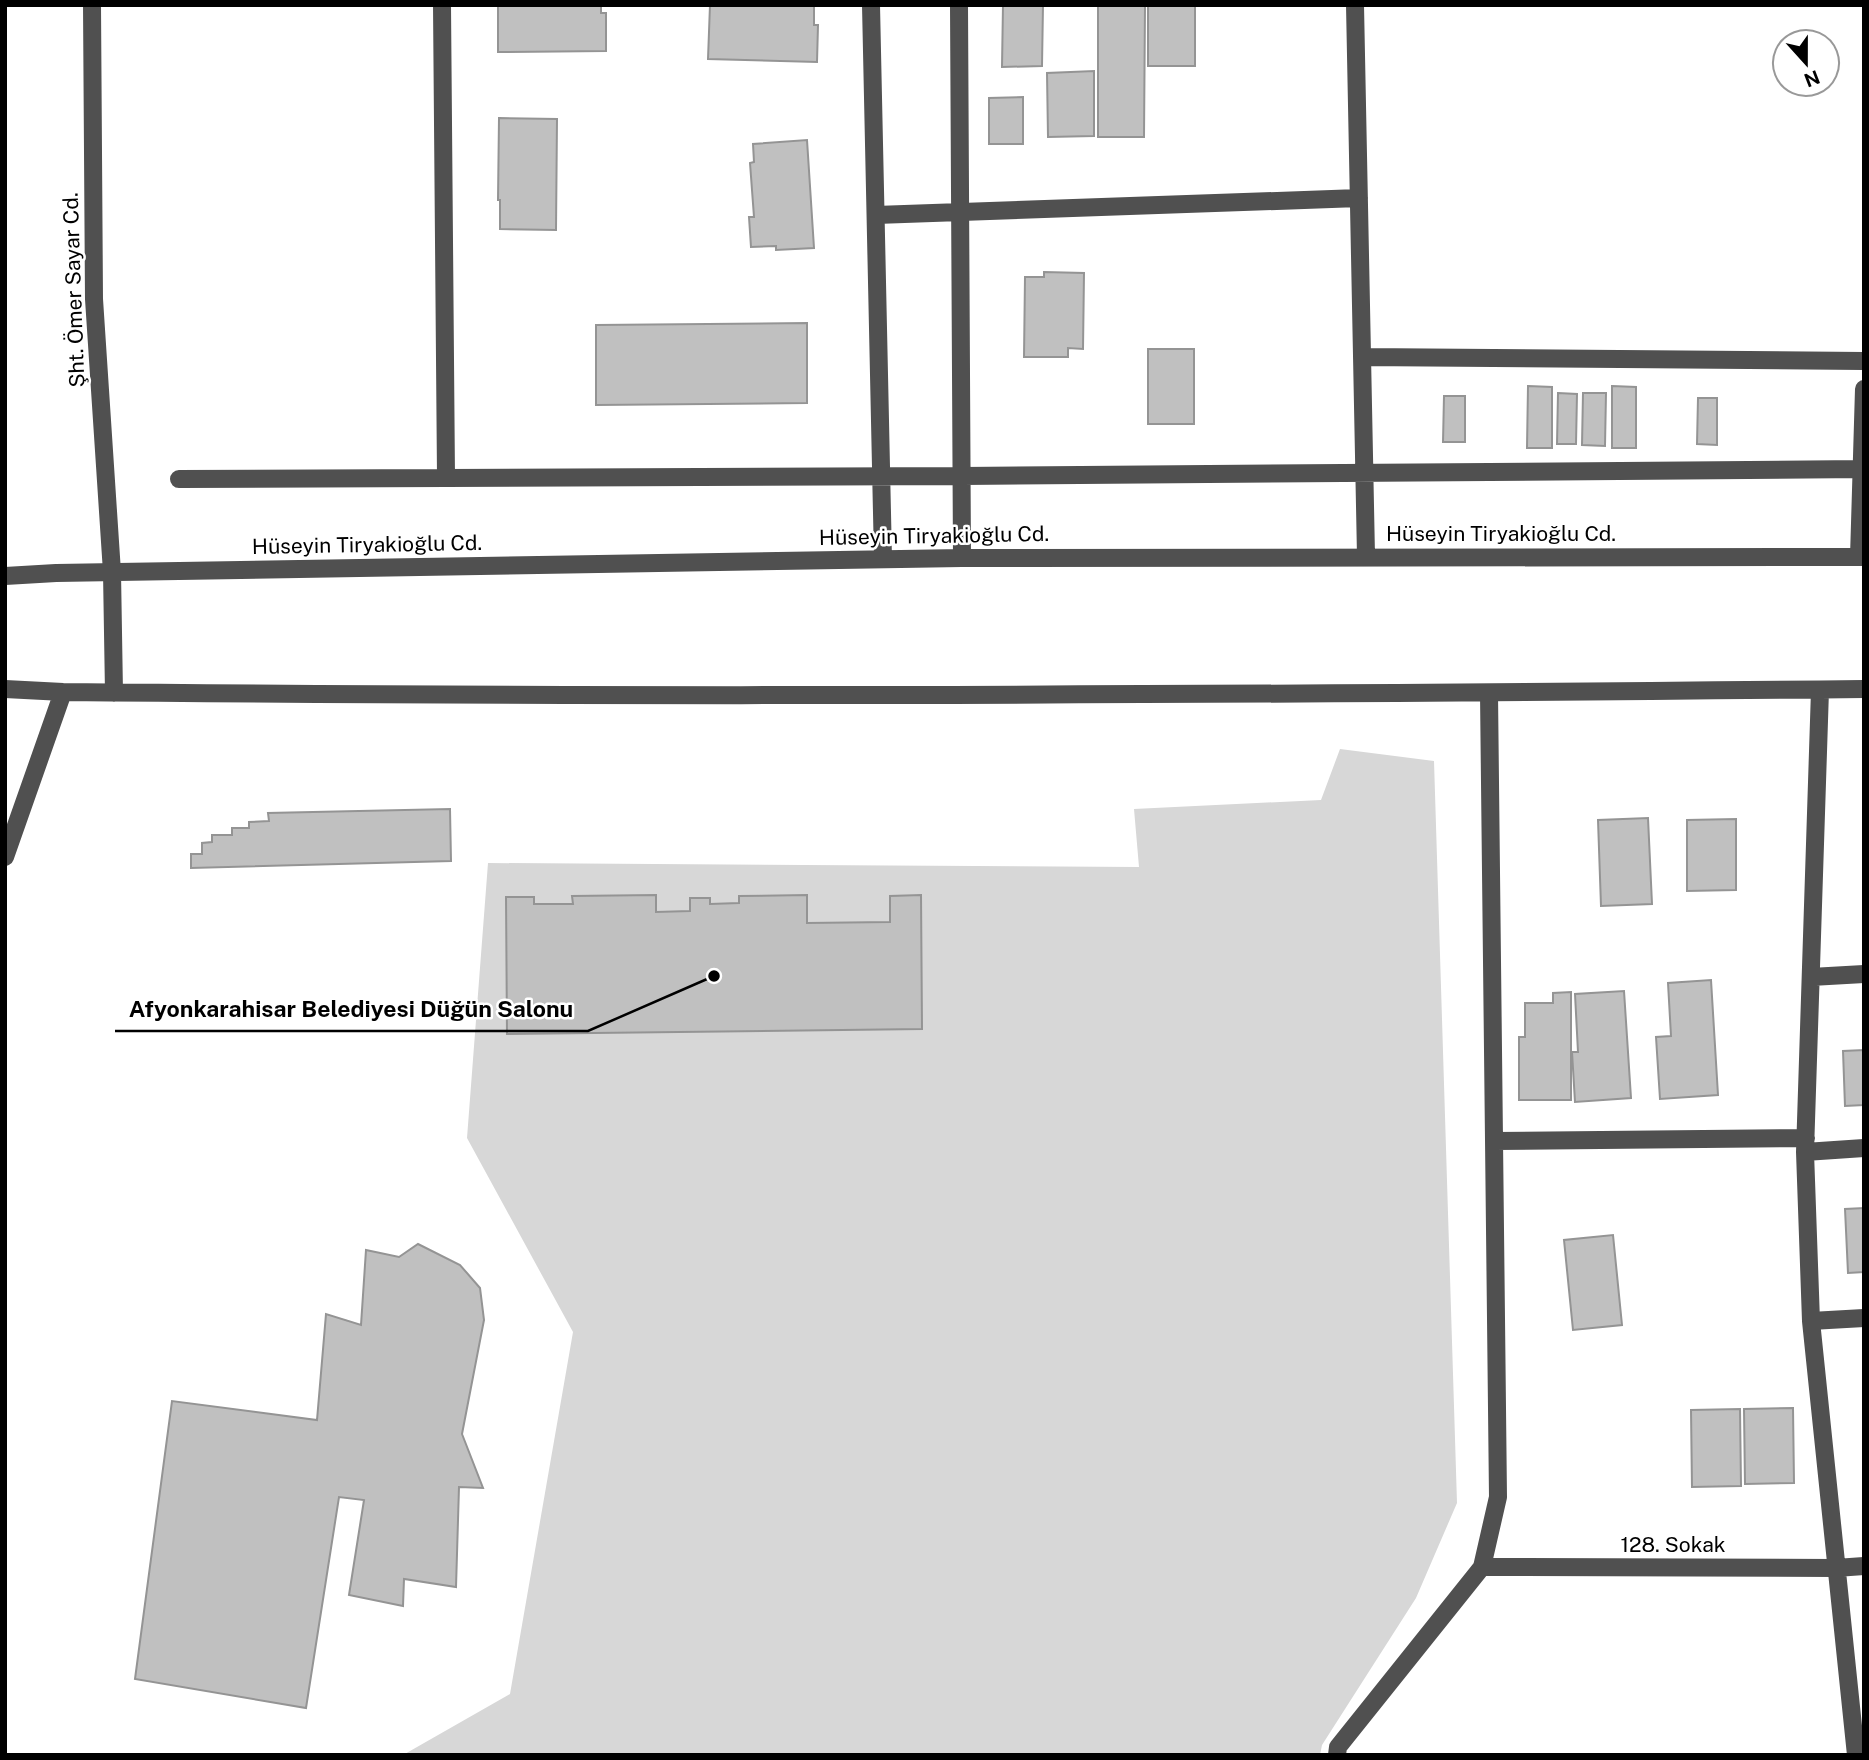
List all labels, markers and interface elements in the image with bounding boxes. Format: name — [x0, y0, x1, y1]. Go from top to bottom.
north arrow — [1771, 28, 1841, 98]
text: N — [1801, 66, 1823, 92]
street label: Şht. Ömer Sayar Cd. — [58, 192, 89, 388]
street label: Hüseyin Tiryakioğlu Cd. — [819, 521, 1049, 550]
street label: Hüseyin Tiryakioğlu Cd. — [1386, 521, 1616, 546]
street label: Hüseyin Tiryakioğlu Cd. — [252, 530, 482, 559]
callout: Afyonkarahisar Belediyesi Düğün Salonu — [115, 987, 588, 1031]
text: Afyonkarahisar Belediyesi Düğün Salonu — [129, 995, 573, 1022]
street label: 128. Sokak — [1620, 1532, 1726, 1557]

